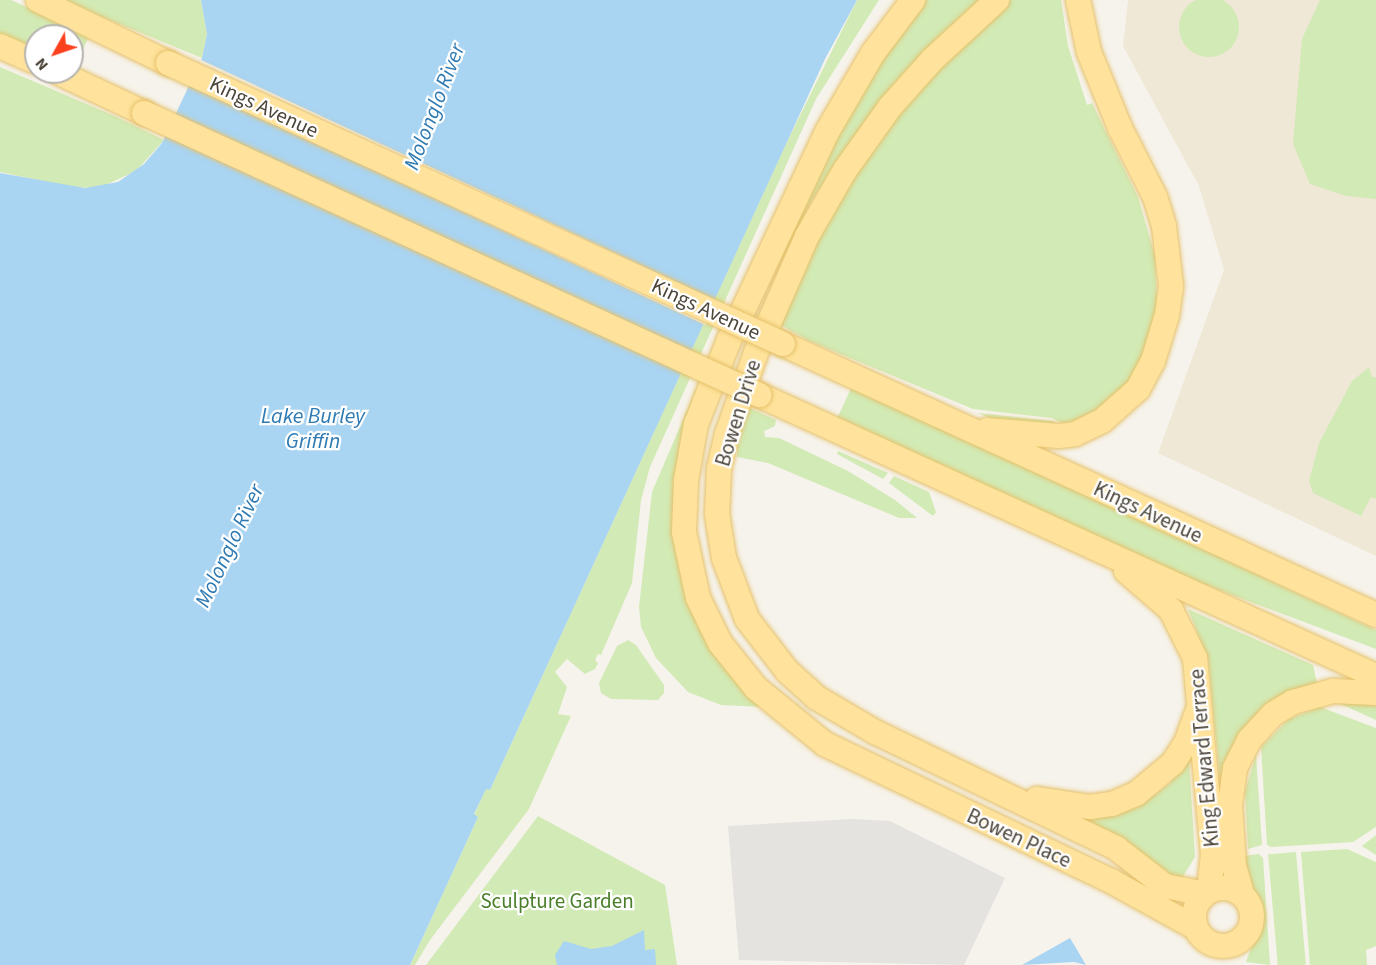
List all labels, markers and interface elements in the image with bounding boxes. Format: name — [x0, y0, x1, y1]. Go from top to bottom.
north arrow — [24, 24, 84, 84]
water label: Molonglo River — [399, 40, 471, 174]
text: N — [30, 53, 54, 75]
street label: Kings Avenue — [206, 71, 322, 143]
street label: Kings Avenue — [648, 273, 764, 345]
street label: Bowen Drive — [710, 357, 766, 469]
water label: Lake Burley Griffin — [261, 403, 365, 454]
street label: Kings Avenue — [1090, 476, 1206, 548]
water label: Molonglo River — [190, 480, 270, 612]
street label: King Edward Terrace — [1184, 668, 1224, 848]
street label: Bowen Place — [963, 803, 1075, 873]
park label: Sculpture Garden — [480, 888, 634, 914]

